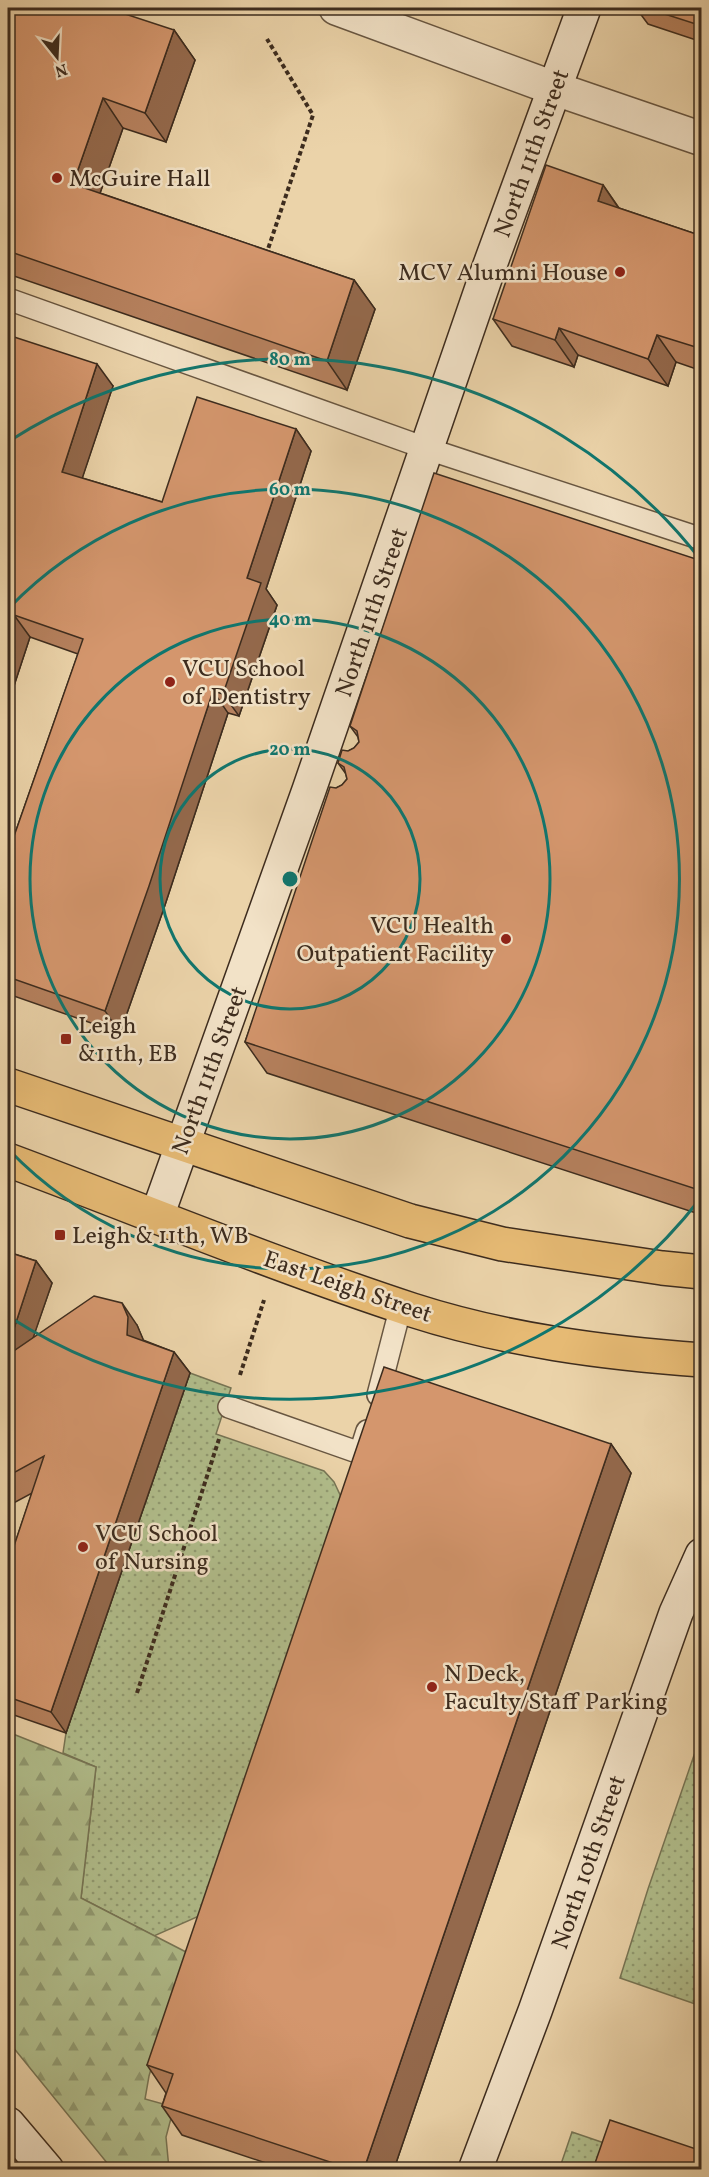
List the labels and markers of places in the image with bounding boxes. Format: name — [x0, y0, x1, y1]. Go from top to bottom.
place label: McGuire Hall — [69, 163, 211, 197]
marker: McGuire Hall — [50, 171, 64, 185]
place label: MCV Alumni House — [398, 257, 608, 291]
marker: MCV Alumni House — [613, 265, 627, 279]
place label: VCU School of Dentistry — [182, 653, 311, 715]
marker: VCU School of Dentistry — [163, 675, 177, 689]
centre of rings — [280, 869, 300, 889]
place label: VCU Health Outpatient Facility — [297, 910, 494, 972]
marker: VCU Health Outpatient Facility — [499, 932, 513, 946]
place label: Leigh &11th, EB — [78, 1010, 178, 1072]
marker: Leigh &11th, EB — [59, 1032, 73, 1046]
place label: Leigh & 11th, WB — [72, 1220, 249, 1254]
marker: Leigh & 11th, WB — [53, 1228, 67, 1242]
place label: VCU School of Nursing — [95, 1518, 218, 1580]
marker: VCU School of Nursing — [76, 1540, 90, 1554]
place label: N Deck, Faculty/Staff Parking — [444, 1658, 668, 1720]
marker: N Deck, Faculty/Staff Parking — [425, 1680, 439, 1694]

